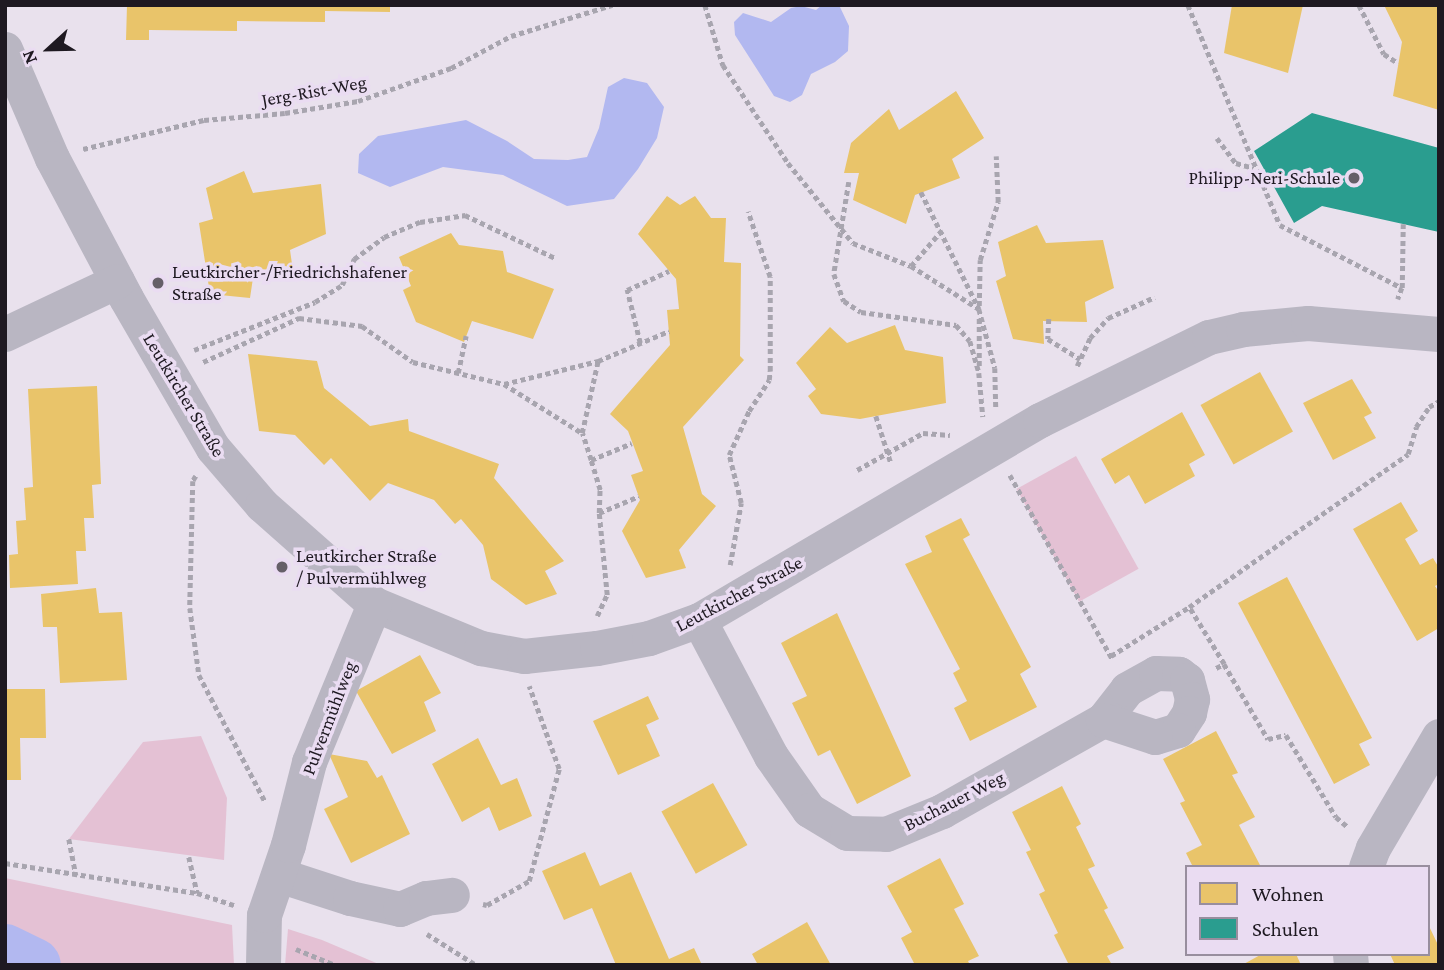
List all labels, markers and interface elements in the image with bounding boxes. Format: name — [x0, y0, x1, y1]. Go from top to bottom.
north arrow — [14, 14, 84, 84]
text: N — [17, 47, 41, 67]
street label: Jerg-Rist-Weg — [260, 71, 368, 111]
place label: Philipp-Neri-Schule — [1189, 167, 1340, 189]
marker: Philipp-Neri-Schule — [1346, 170, 1362, 186]
place label: Leutkircher-/Friedrichshafener Straße — [172, 261, 407, 305]
marker: Leutkircher-/Friedrichshafener Straße — [150, 275, 166, 291]
street label: Leutkircher Straße — [138, 329, 230, 461]
place label: Leutkircher Straße / Pulvermühlweg — [296, 545, 437, 589]
street label: Leutkircher Straße — [672, 551, 806, 637]
marker: Leutkircher Straße / Pulvermühlweg — [274, 559, 290, 575]
street label: Pulvermühlweg — [297, 658, 361, 778]
street label: Buchauer Weg — [900, 766, 1008, 836]
legend — [1185, 865, 1430, 956]
text: Wohnen — [1252, 882, 1324, 906]
text: Schulen — [1252, 917, 1319, 941]

